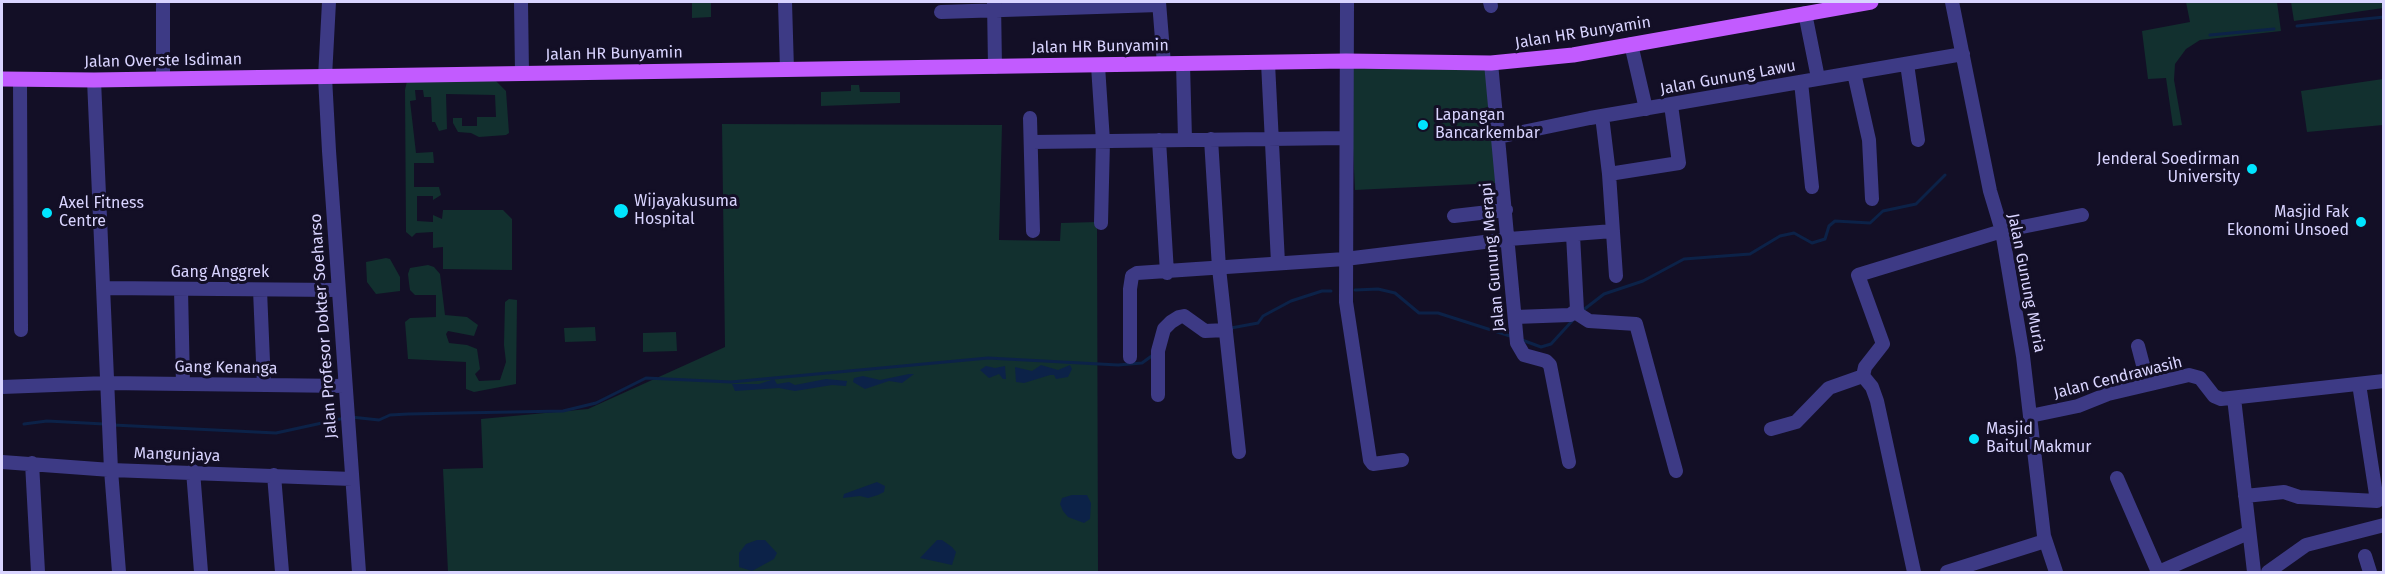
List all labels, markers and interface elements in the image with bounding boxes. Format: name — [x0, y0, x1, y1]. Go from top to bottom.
street label: Jalan HR Bunyamin — [1514, 13, 1652, 53]
street label: Jalan HR Bunyamin — [1031, 36, 1169, 58]
street label: Jalan HR Bunyamin — [545, 43, 683, 65]
street label: Jalan Overste Isdiman — [84, 50, 242, 72]
street label: Jalan Gunung Lawu — [1659, 57, 1797, 99]
place label: Lapangan Bancarkembar — [1435, 106, 1540, 144]
marker: Lapangan Bancarkembar — [1416, 118, 1430, 132]
place label: Jenderal Soedirman University — [2097, 150, 2240, 188]
marker: Jenderal Soedirman University — [2245, 162, 2259, 176]
street label: Jalan Gunung Merapi — [1477, 182, 1509, 332]
place label: Wijayakusuma Hospital — [634, 192, 738, 230]
place label: Axel Fitness Centre — [59, 194, 144, 232]
marker: Wijayakusuma Hospital — [612, 202, 630, 220]
place label: Masjid Fak Ekonomi Unsoed — [2227, 203, 2349, 241]
marker: Axel Fitness Centre — [40, 206, 54, 220]
street label: Jalan Gunung Muria — [2003, 212, 2049, 354]
street label: Jalan Profesor Dokter Soeharso — [307, 213, 341, 439]
marker: Masjid Fak Ekonomi Unsoed — [2354, 215, 2368, 229]
street label: Gang Anggrek — [171, 263, 269, 283]
street label: Jalan Cendrawasih — [2052, 353, 2184, 403]
street label: Gang Kenanga — [174, 358, 278, 378]
place label: Masjid Baitul Makmur — [1986, 420, 2092, 458]
marker: Masjid Baitul Makmur — [1967, 432, 1981, 446]
street label: Mangunjaya — [133, 444, 221, 466]

